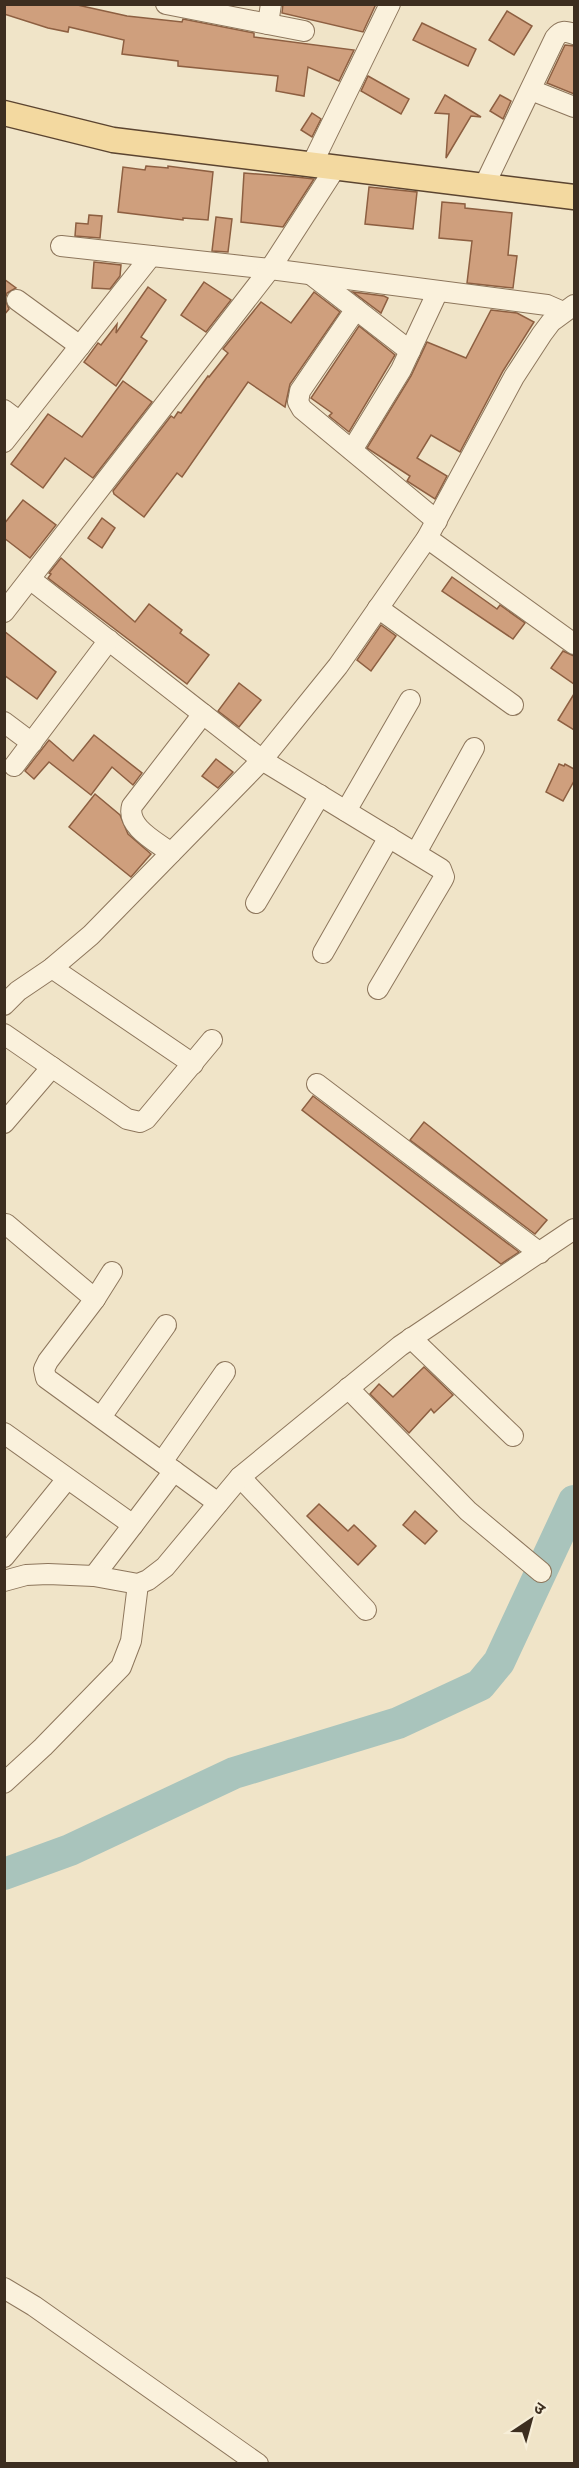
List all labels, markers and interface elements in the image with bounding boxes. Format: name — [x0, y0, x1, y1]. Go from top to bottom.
north arrow — [501, 2390, 561, 2450]
text: उ — [530, 2396, 551, 2420]

